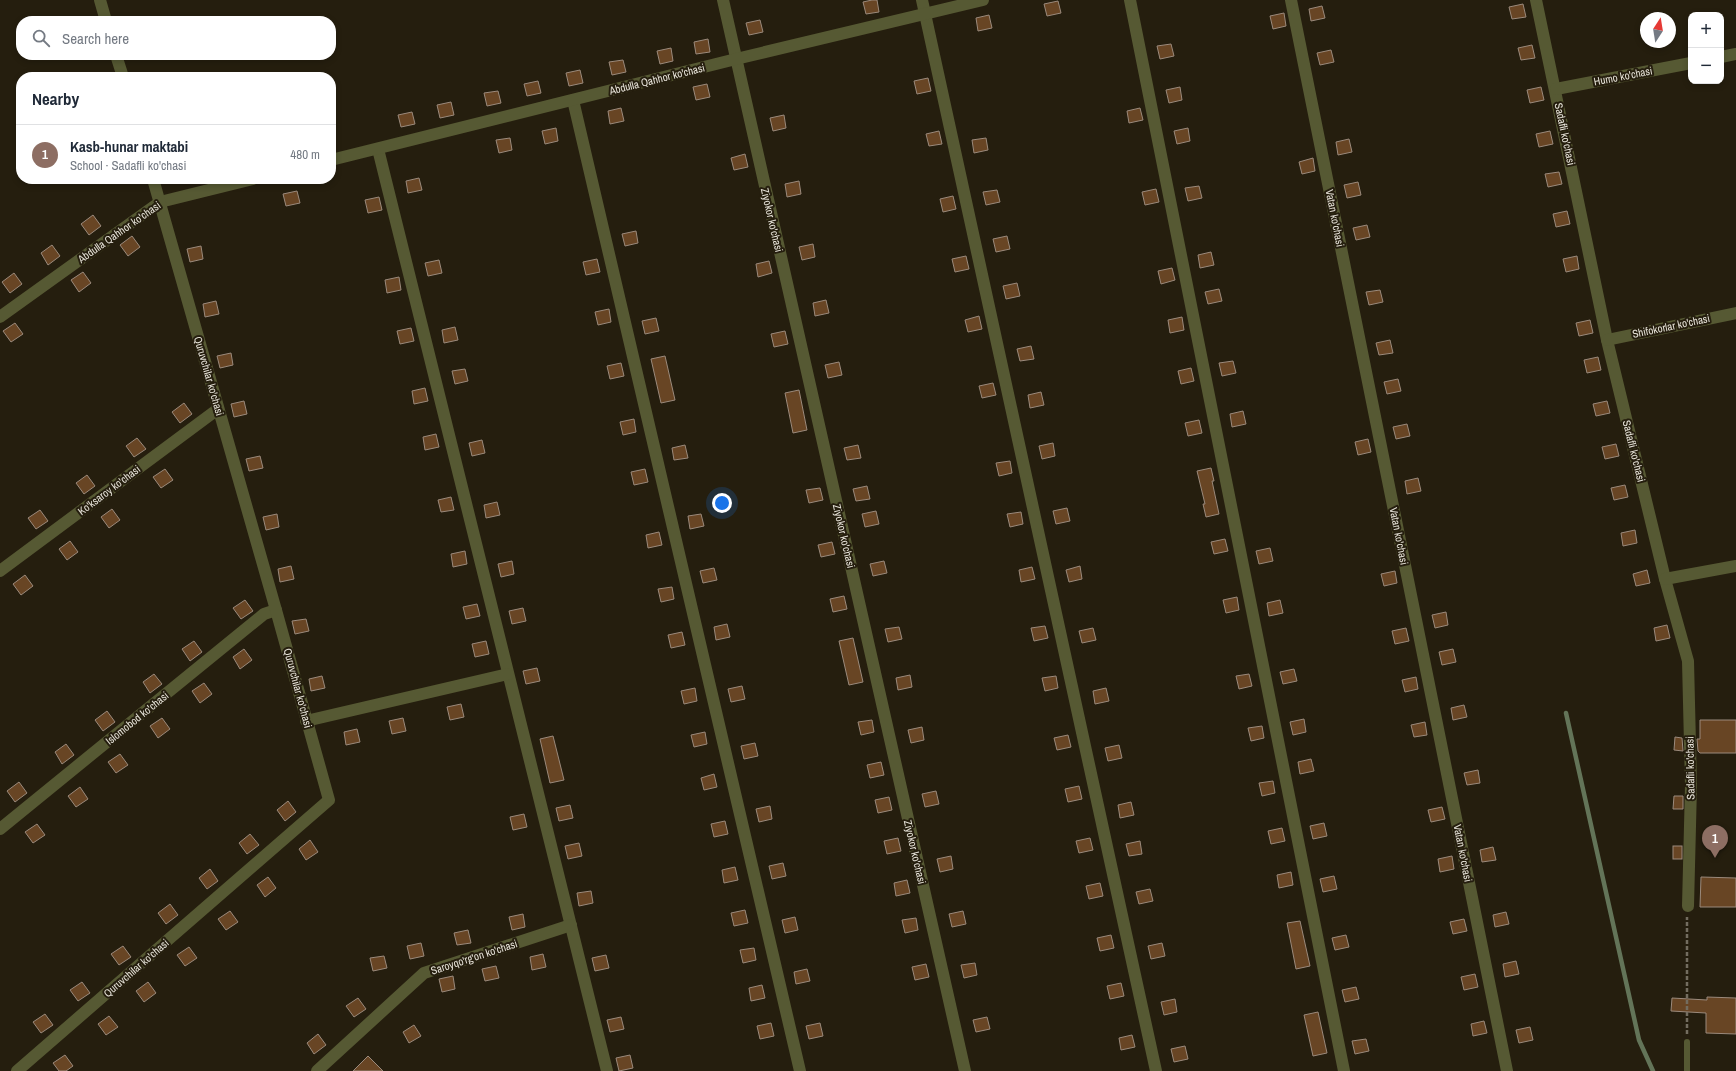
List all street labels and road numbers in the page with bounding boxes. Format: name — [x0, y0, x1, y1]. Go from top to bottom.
street label: Abdulla Qahhor ko'chasi — [607, 60, 706, 98]
street label: Humo ko'chasi — [1593, 63, 1653, 89]
street label: Sadafli ko'chasi — [1552, 102, 1578, 166]
street label: Ziyokor ko'chasi — [758, 187, 786, 253]
street label: Vatan ko'chasi — [1323, 188, 1347, 248]
street label: Abdulla Qahhor ko'chasi — [74, 198, 163, 266]
street label: Shifokorlar ko'chasi — [1631, 311, 1711, 341]
street label: Quruvchilar ko'chasi — [191, 335, 227, 417]
street label: Sadafli ko'chasi — [1620, 419, 1648, 483]
street label: Ko'ksaroy ko'chasi — [75, 462, 143, 518]
street label: Ziyokor ko'chasi — [830, 503, 858, 569]
street label: Vatan ko'chasi — [1387, 506, 1411, 566]
street label: Quruvchilar ko'chasi — [281, 647, 315, 729]
street label: Islomobod ko'chasi — [103, 688, 171, 748]
street label: Sadafli ko'chasi — [1682, 736, 1698, 800]
street label: Ziyokor ko'chasi — [901, 819, 929, 885]
street label: Vatan ko'chasi — [1451, 823, 1475, 883]
street label: Quruvchilar ko'chasi — [100, 936, 172, 1000]
street label: Saroyqo'rg'on ko'chasi — [429, 936, 519, 978]

